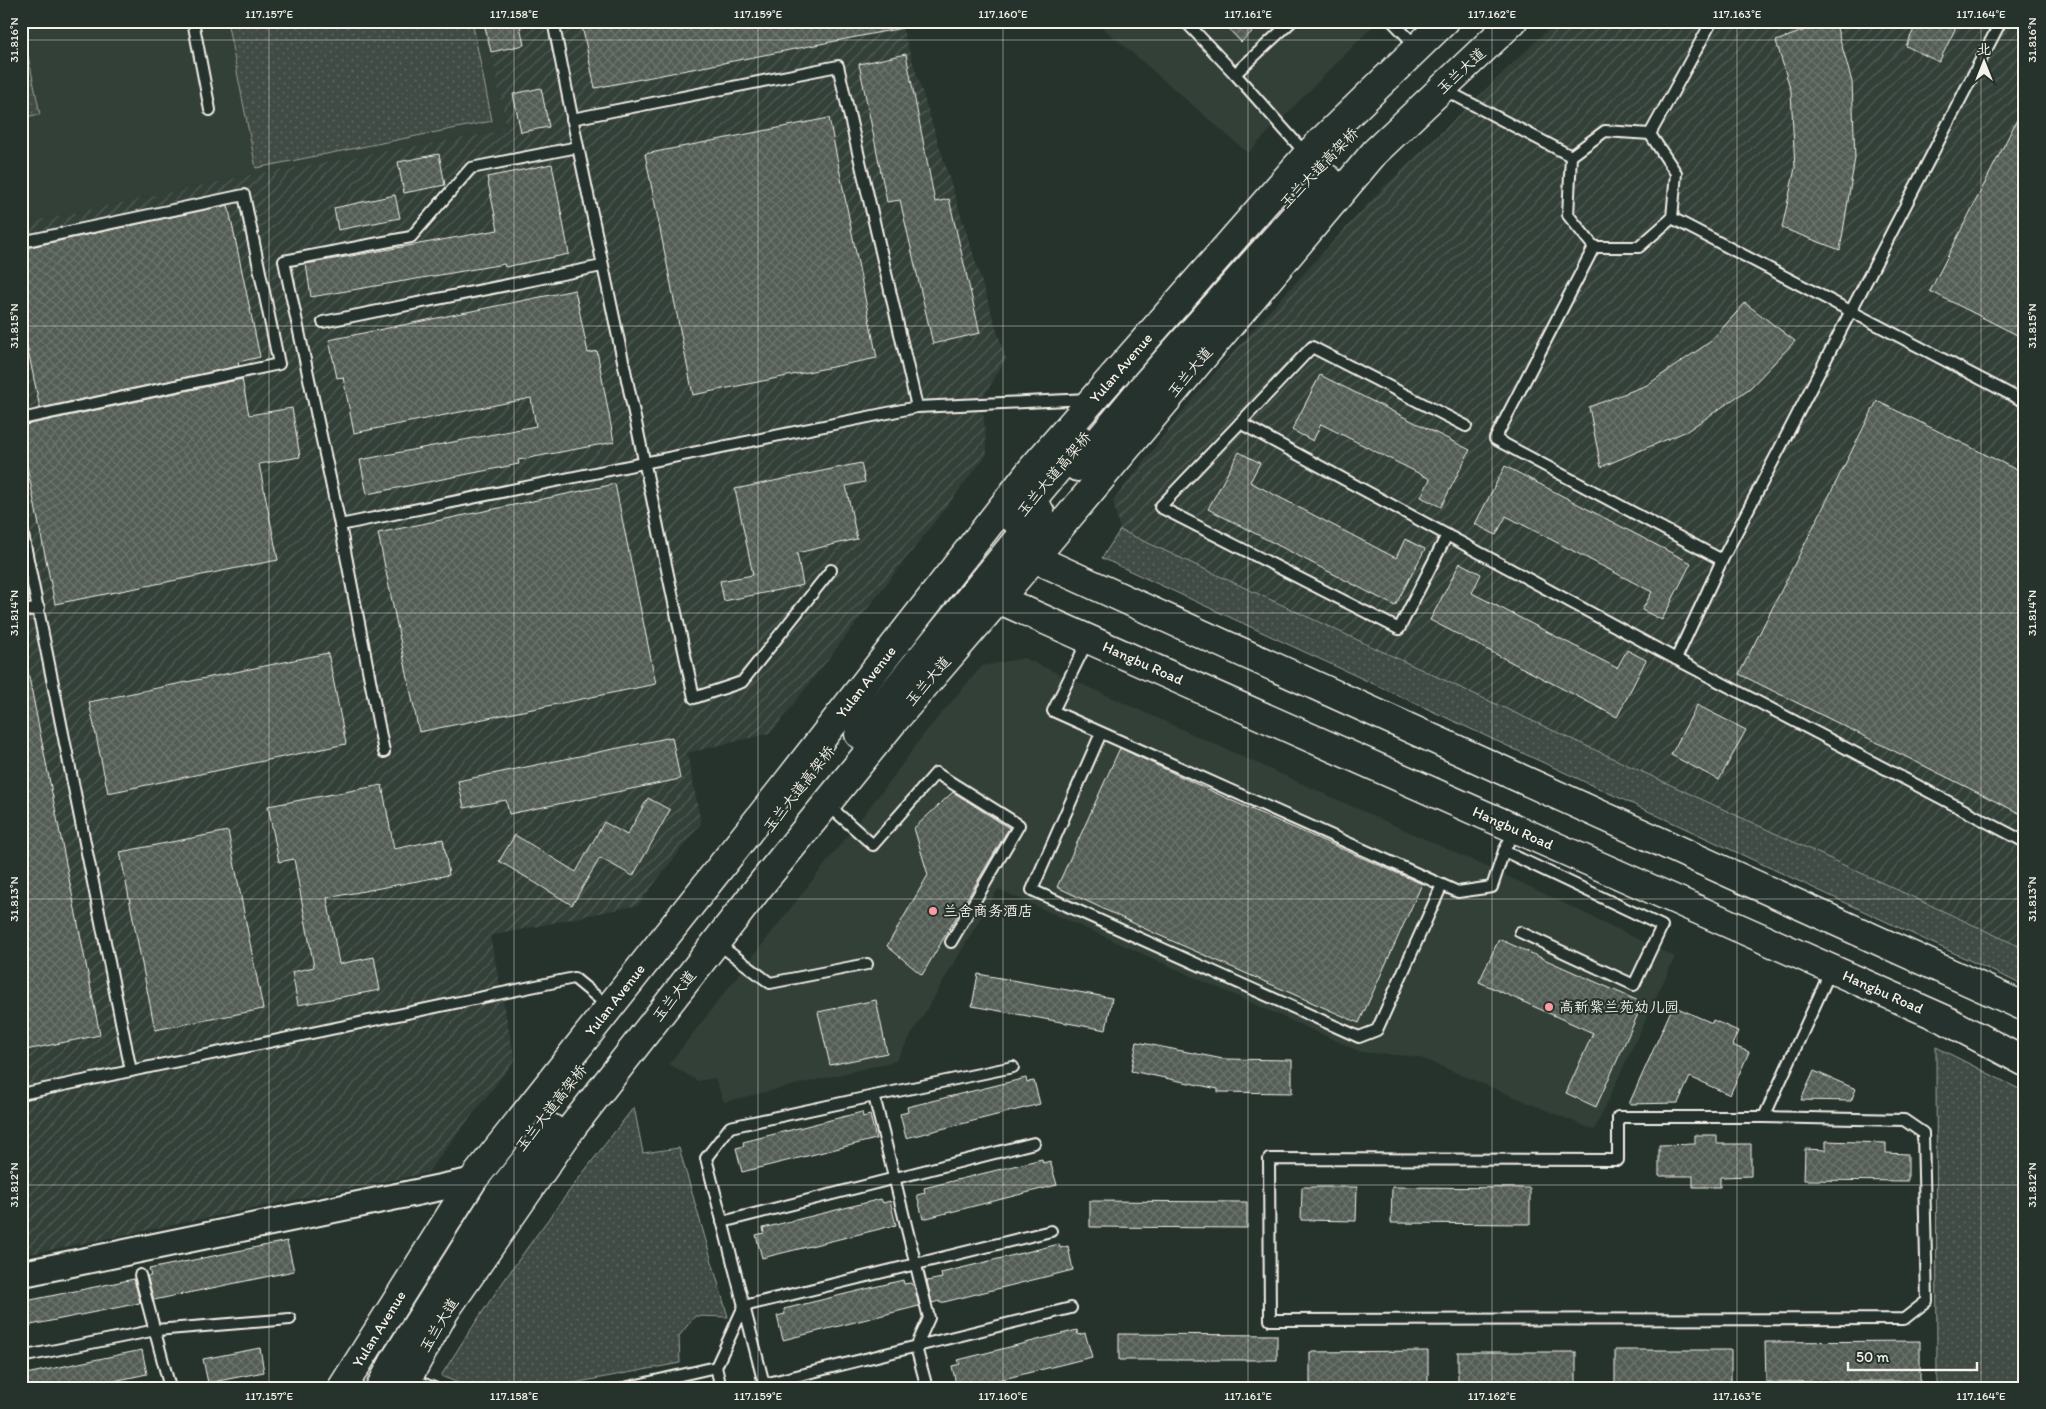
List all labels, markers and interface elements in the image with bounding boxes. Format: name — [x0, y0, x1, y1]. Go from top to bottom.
text: 117.157°E — [245, 7, 293, 21]
text: 117.158°E — [490, 7, 539, 21]
text: 117.159°E — [734, 7, 783, 21]
text: 117.160°E — [978, 7, 1028, 21]
text: 117.161°E — [1224, 7, 1272, 21]
text: 117.162°E — [1468, 7, 1517, 21]
text: 117.163°E — [1713, 7, 1762, 21]
text: 117.164°E — [1956, 7, 2006, 21]
text: 31.816°N — [7, 17, 21, 63]
text: 31.816°N — [2025, 17, 2039, 63]
north arrow — [1958, 38, 2008, 88]
text: 北 — [1977, 41, 1991, 58]
street label: 玉兰大道 — [1433, 44, 1489, 98]
street label: 玉兰大道高架桥 — [1276, 124, 1362, 212]
text: 31.815°N — [7, 303, 21, 349]
text: 31.815°N — [2025, 303, 2039, 349]
street label: Yulan Avenue — [1086, 329, 1156, 407]
street label: 玉兰大道 — [1164, 343, 1216, 401]
street label: 玉兰大道高架桥 — [1013, 428, 1095, 520]
text: 31.814°N — [7, 590, 21, 636]
text: 31.814°N — [2025, 590, 2039, 636]
street label: Hangbu Road — [1100, 637, 1187, 689]
street label: Yulan Avenue — [832, 642, 900, 722]
street label: 玉兰大道 — [902, 652, 954, 710]
street label: 玉兰大道高架桥 — [760, 742, 838, 836]
street label: Hangbu Road — [1470, 802, 1557, 854]
text: 31.813°N — [7, 876, 21, 922]
text: 31.813°N — [2025, 876, 2039, 922]
place label: 兰舍商务酒店 — [943, 902, 1033, 920]
marker: 兰舍商务酒店 — [927, 905, 939, 917]
street label: Yulan Avenue — [581, 960, 649, 1040]
street label: Hangbu Road — [1840, 966, 1927, 1018]
street label: 玉兰大道 — [648, 967, 700, 1025]
place label: 高新紫兰苑幼儿园 — [1559, 998, 1679, 1016]
marker: 高新紫兰苑幼儿园 — [1543, 1001, 1555, 1013]
street label: 玉兰大道高架桥 — [512, 1061, 590, 1155]
text: 31.812°N — [7, 1162, 21, 1208]
text: 31.812°N — [2025, 1162, 2039, 1208]
street label: Yulan Avenue — [348, 1287, 410, 1371]
street label: 玉兰大道 — [416, 1295, 462, 1355]
scale bar — [1848, 1339, 1977, 1371]
text: 50 m — [1856, 1348, 1889, 1366]
text: 117.157°E — [245, 1389, 293, 1403]
text: 117.158°E — [490, 1389, 539, 1403]
text: 117.159°E — [734, 1389, 783, 1403]
text: 117.160°E — [978, 1389, 1028, 1403]
text: 117.161°E — [1224, 1389, 1272, 1403]
text: 117.162°E — [1468, 1389, 1517, 1403]
text: 117.163°E — [1713, 1389, 1762, 1403]
text: 117.164°E — [1956, 1389, 2006, 1403]

